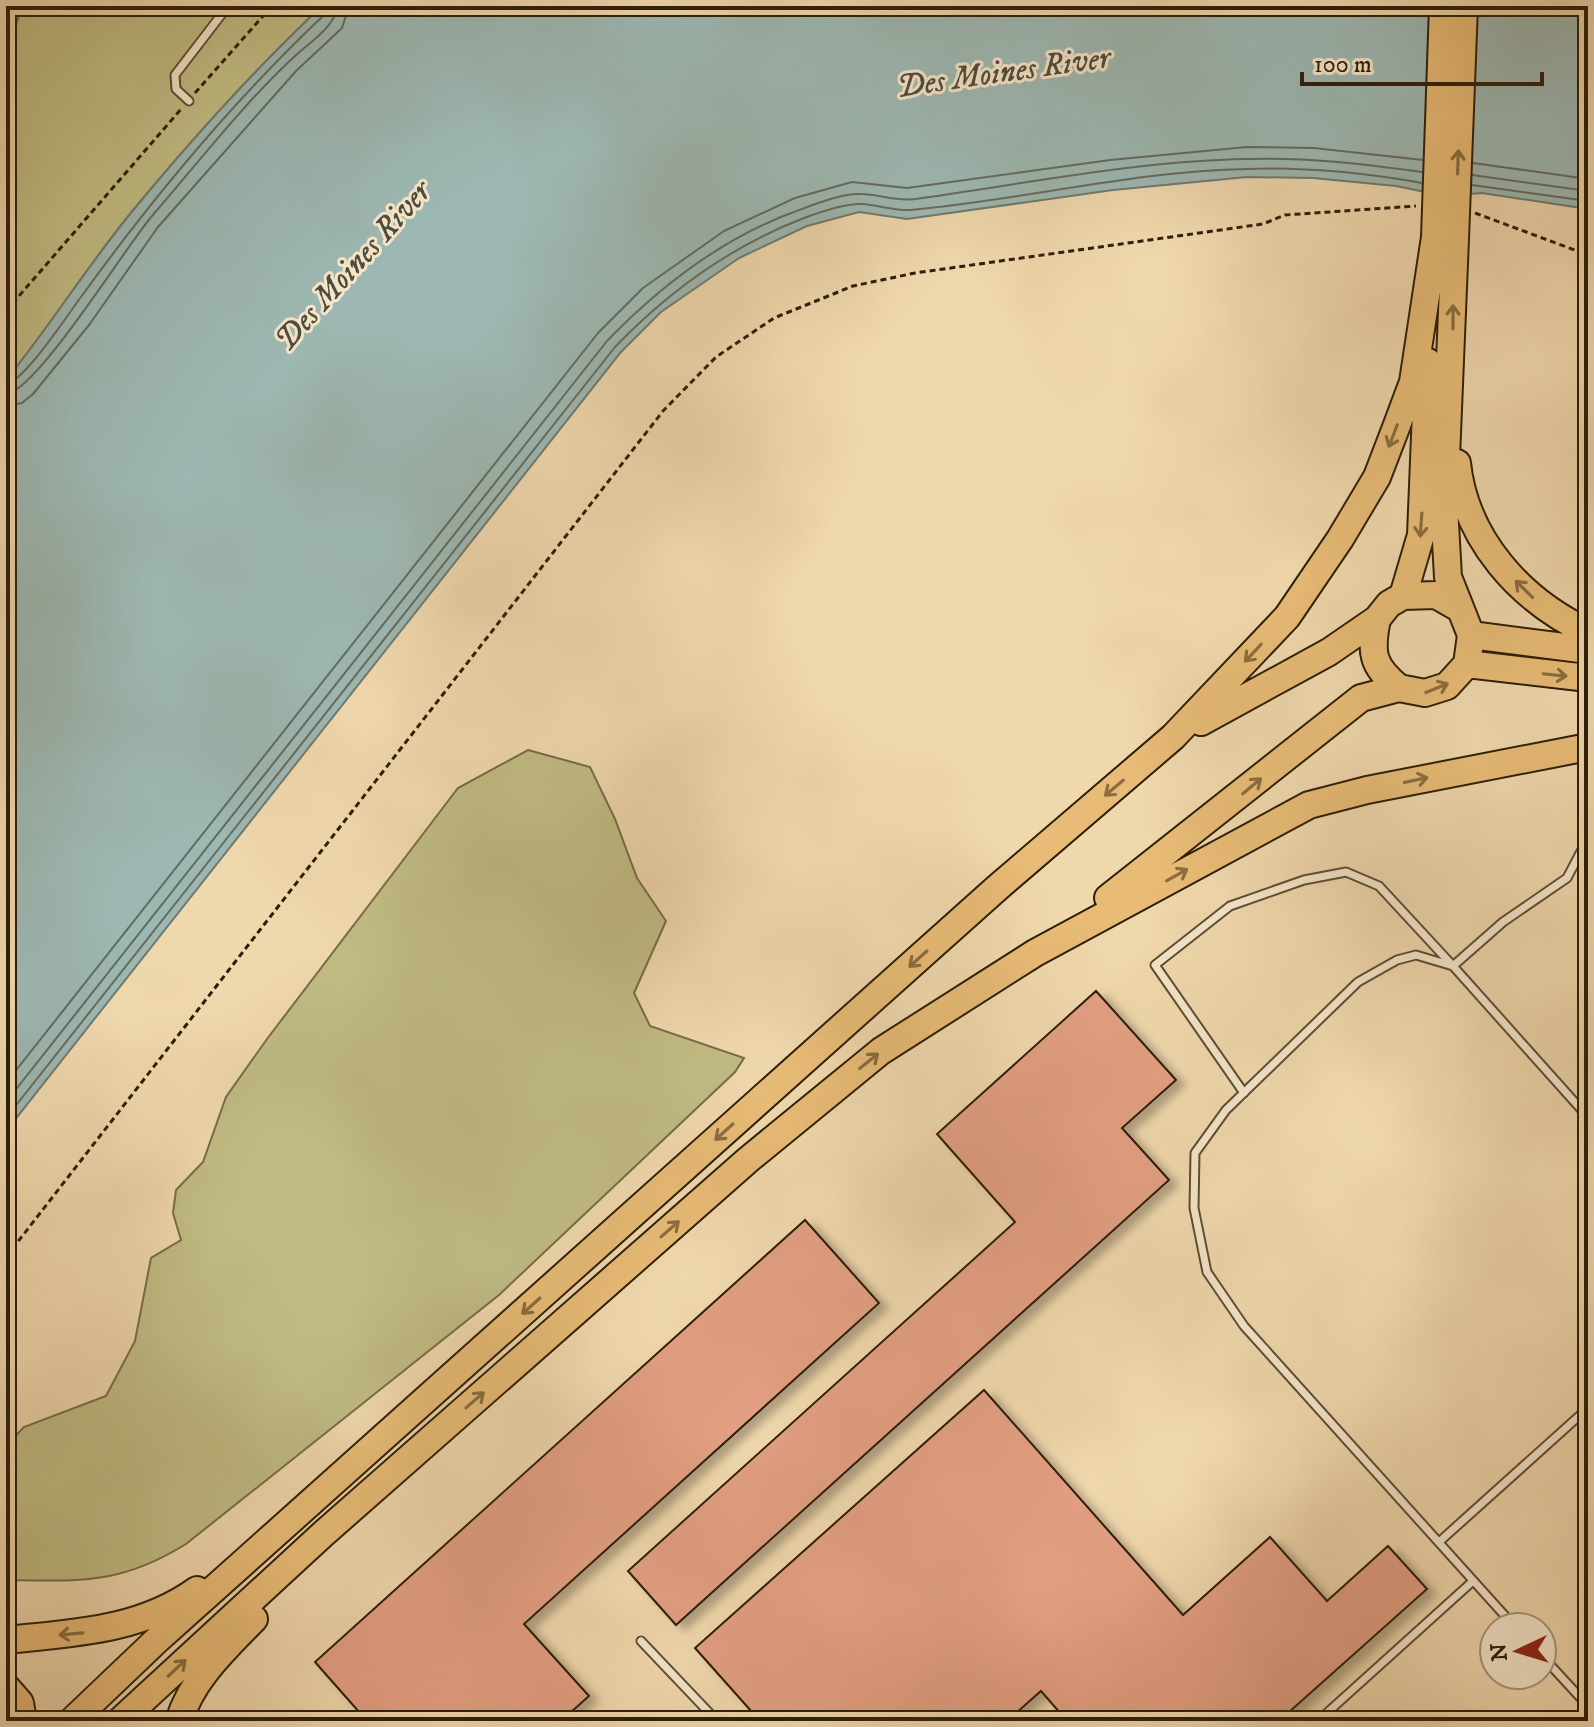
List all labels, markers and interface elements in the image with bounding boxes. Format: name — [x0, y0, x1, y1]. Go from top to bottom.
scale bar — [1302, 36, 1542, 86]
water label: Des Moines River — [894, 38, 1115, 108]
text: 100 m — [1314, 50, 1372, 80]
one-way arrow — [1451, 149, 1466, 175]
water label: Des Moines River — [267, 171, 442, 360]
one-way arrow — [1445, 304, 1461, 331]
one-way arrow — [1385, 423, 1399, 448]
one-way arrow — [1413, 511, 1428, 538]
one-way arrow — [1514, 579, 1533, 599]
one-way arrow — [1244, 643, 1263, 662]
one-way arrow — [1541, 667, 1568, 682]
one-way arrow — [1424, 680, 1449, 694]
one-way arrow — [1403, 771, 1429, 786]
one-way arrow — [1241, 777, 1262, 795]
one-way arrow — [1104, 779, 1125, 797]
one-way arrow — [1164, 867, 1188, 882]
one-way arrow — [908, 949, 928, 967]
one-way arrow — [858, 1052, 878, 1070]
one-way arrow — [714, 1122, 735, 1141]
one-way arrow — [659, 1220, 679, 1238]
one-way arrow — [521, 1297, 541, 1315]
one-way arrow — [464, 1392, 484, 1410]
north arrow — [1478, 1611, 1558, 1691]
one-way arrow — [58, 1626, 85, 1641]
text: N — [1485, 1642, 1514, 1662]
one-way arrow — [167, 1660, 187, 1678]

